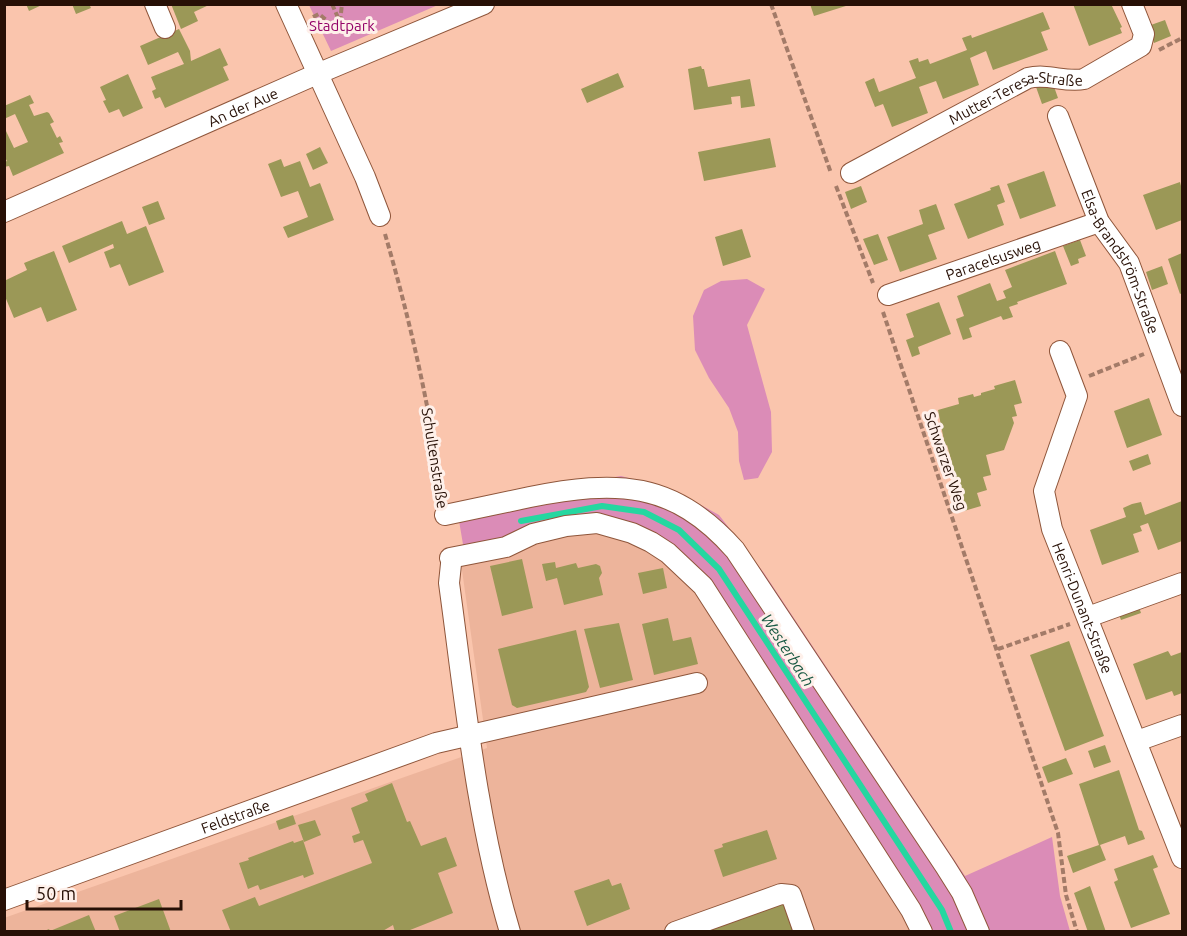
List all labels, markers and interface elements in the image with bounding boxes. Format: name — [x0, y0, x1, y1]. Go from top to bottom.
park label: Stadtpark — [309, 17, 375, 34]
street label: Mutter-Teresa-Straße — [946, 68, 1083, 127]
street label: An der Aue — [205, 84, 280, 130]
street label: Elsa-Brandström-Straße — [1079, 187, 1163, 336]
street label: Paracelsusweg — [943, 234, 1043, 283]
street label: Schultenstraße — [419, 406, 451, 510]
street label: Schwarzer Weg — [921, 409, 971, 513]
street label: Henri-Dunant-Straße — [1050, 540, 1117, 676]
water label: Westerbach — [758, 610, 818, 690]
street label: Feldstraße — [198, 796, 272, 836]
scale bar — [27, 873, 182, 911]
text: 50 m — [36, 883, 76, 903]

